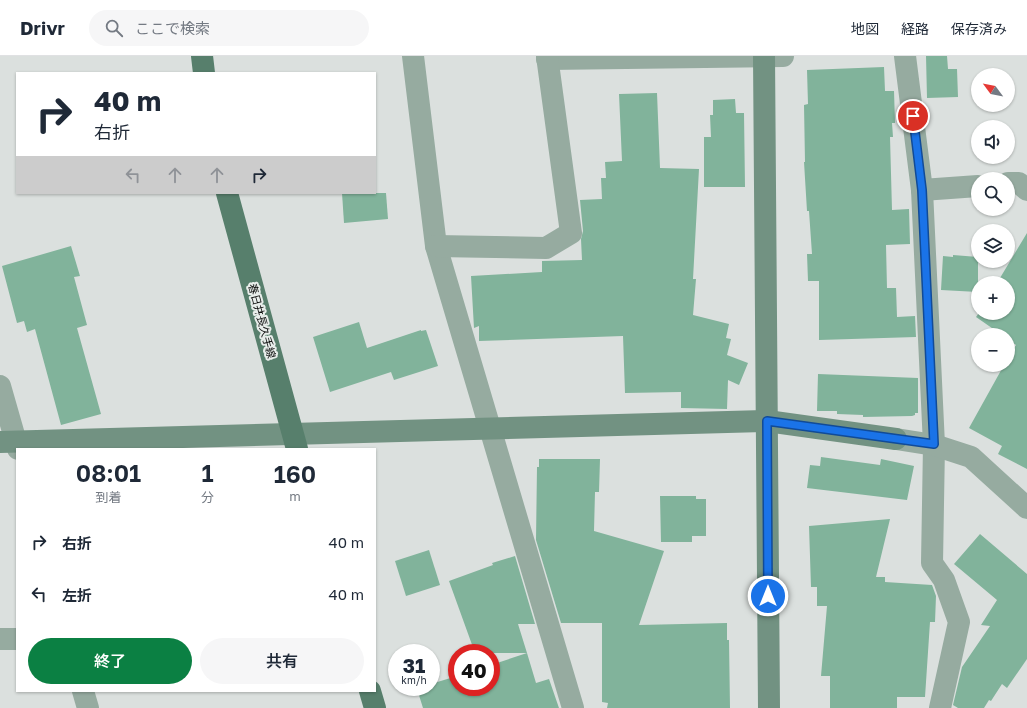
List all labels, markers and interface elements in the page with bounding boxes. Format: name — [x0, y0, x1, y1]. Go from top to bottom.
search box — [89, 10, 369, 46]
text: Drivr — [20, 16, 65, 39]
icon: search — [103, 17, 125, 39]
text: ここで検索 — [135, 19, 210, 37]
text: 地図 — [851, 20, 879, 37]
text: 経路 — [901, 20, 929, 37]
text: 保存済み — [951, 20, 1007, 37]
north arrow — [971, 68, 1015, 112]
map controls — [971, 68, 1015, 372]
text: 40 m — [94, 84, 161, 117]
icon: right — [28, 88, 80, 140]
pin — [896, 99, 930, 133]
icon: arrive — [902, 105, 924, 127]
button: sound — [971, 120, 1015, 164]
text: 右折 — [94, 121, 130, 143]
icon: left — [122, 164, 144, 186]
icon: ahead — [164, 164, 186, 186]
icon: ahead — [206, 164, 228, 186]
icon: right — [248, 164, 270, 186]
button: search — [971, 172, 1015, 216]
button: layers — [971, 224, 1015, 268]
button: + — [971, 276, 1015, 320]
street label: 春日井長久手線 — [246, 282, 279, 360]
button: − — [971, 328, 1015, 372]
text: 08:01 — [76, 458, 141, 487]
text: 1 — [201, 458, 214, 487]
text: 160 — [274, 459, 316, 488]
text: m — [289, 488, 301, 504]
text: 到着 — [95, 489, 121, 505]
text: 分 — [201, 489, 214, 505]
icon: right — [28, 531, 50, 553]
text: 40 m — [329, 533, 364, 551]
text: 右折 — [62, 534, 92, 552]
position arrow — [747, 575, 789, 617]
icon: left — [28, 583, 50, 605]
text: 40 m — [329, 585, 364, 603]
text: 左折 — [62, 586, 92, 604]
button: 終了 — [28, 638, 192, 684]
button: 共有 — [200, 638, 364, 684]
speed limit sign: 40 — [448, 644, 500, 696]
text: 31 — [403, 653, 425, 677]
text: km/h — [401, 674, 427, 686]

